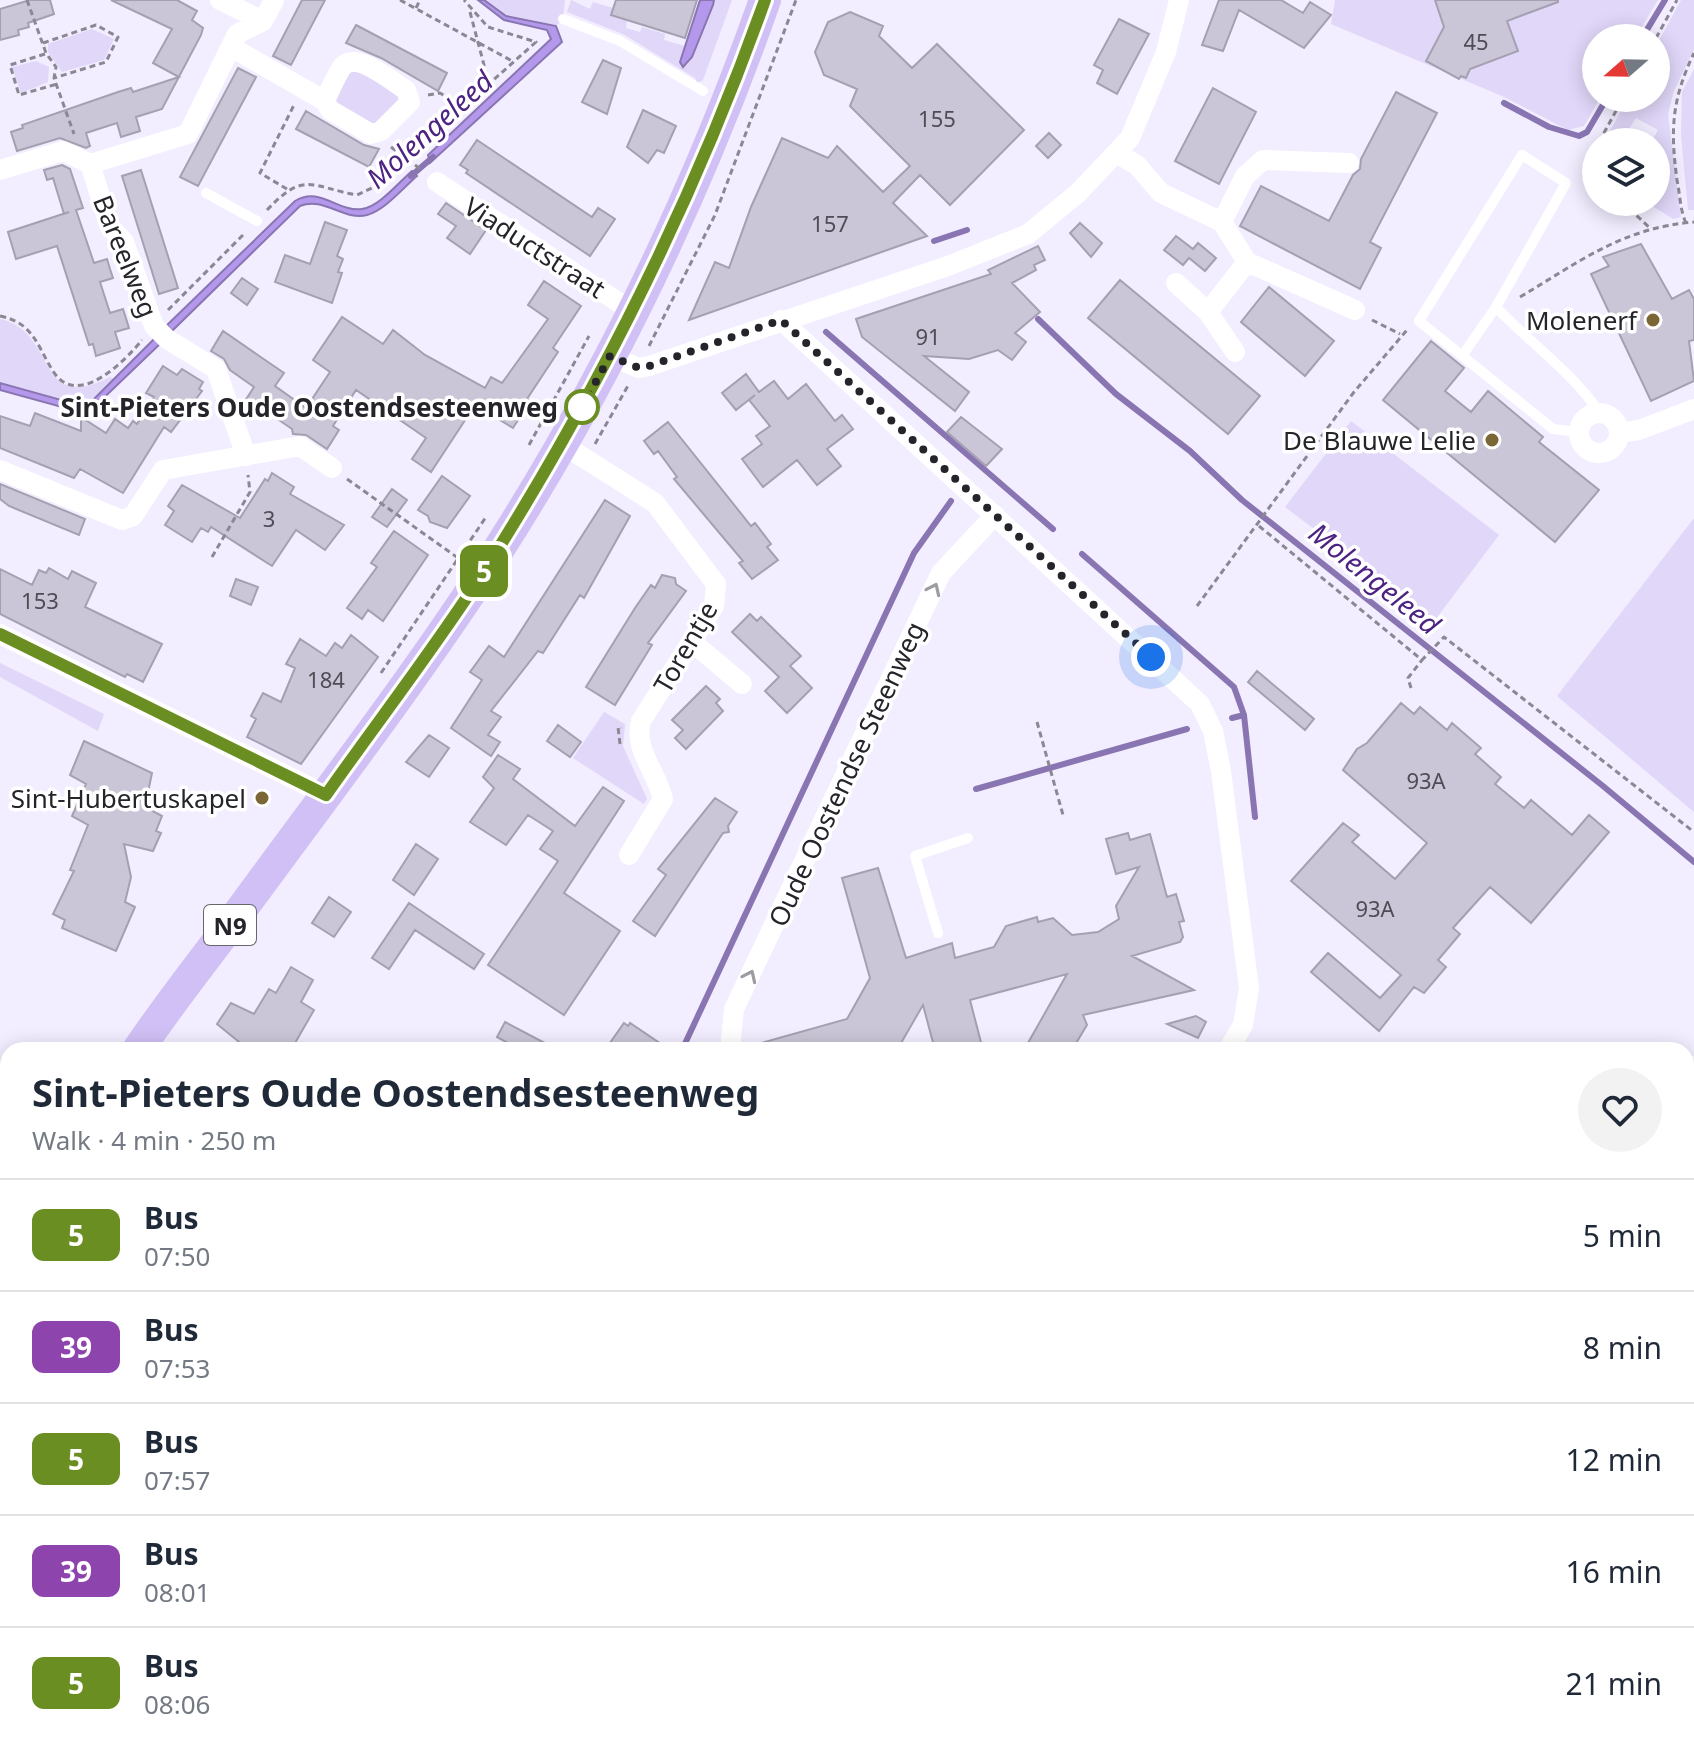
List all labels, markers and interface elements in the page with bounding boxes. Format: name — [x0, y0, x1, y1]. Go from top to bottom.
north arrow — [1582, 24, 1670, 112]
map controls — [1582, 24, 1670, 216]
house number: 45 — [1463, 26, 1489, 56]
water label: Molengeleed — [357, 61, 501, 196]
house number: 155 — [918, 103, 956, 133]
button: layers — [1582, 128, 1670, 216]
street label: Viaductstraat — [458, 188, 612, 306]
street label: Bareelweg — [85, 190, 167, 322]
house number: 157 — [811, 208, 849, 238]
place label: Molenerf — [1526, 302, 1639, 338]
marker: Molenerf — [1644, 311, 1662, 329]
house number: 91 — [915, 321, 941, 351]
place label: Sint-Pieters Oude Oostendsesteenweg — [60, 389, 558, 425]
marker: Sint-Pieters Oude Oostendsesteenweg — [565, 390, 599, 424]
place label: De Blauwe Lelie — [1283, 422, 1476, 458]
marker: De Blauwe Lelie — [1483, 431, 1501, 449]
house number: 3 — [263, 503, 275, 533]
water label: Molengeleed — [1302, 513, 1449, 643]
line badge: 5 — [458, 545, 510, 597]
text: 5 — [476, 552, 492, 590]
one-way arrow — [924, 583, 940, 598]
house number: 153 — [21, 585, 59, 615]
street label: Torentje — [644, 595, 726, 699]
street label: Oude Oostendse Steenweg — [759, 616, 933, 932]
your location — [1131, 637, 1171, 677]
house number: 184 — [307, 664, 345, 694]
house number: 93A — [1406, 765, 1447, 795]
place label: Sint-Hubertuskapel — [11, 780, 246, 816]
marker: Sint-Hubertuskapel — [253, 789, 271, 807]
house number: 93A — [1355, 893, 1396, 923]
road number: N9 — [204, 905, 256, 945]
one-way arrow — [740, 969, 756, 984]
text: Sint-Pieters Oude Oostendsesteenweg — [32, 1066, 759, 1118]
button: heart — [1578, 1068, 1662, 1152]
text: Walk · 4 min · 250 m — [32, 1122, 276, 1158]
text: Bus — [144, 1197, 199, 1238]
text: 5 min — [1583, 1215, 1662, 1256]
text: 5 — [68, 1216, 84, 1254]
text: 07:50 — [144, 1238, 210, 1274]
text: Bus — [144, 1309, 199, 1350]
text: 8 min — [1583, 1327, 1662, 1368]
text: 39 — [60, 1328, 92, 1366]
text: 07:53 — [144, 1350, 210, 1386]
text: Bus — [144, 1421, 199, 1462]
text: 12 min — [1566, 1439, 1662, 1480]
text: 5 — [68, 1440, 84, 1478]
text: 07:57 — [144, 1462, 210, 1498]
text: Bus — [144, 1533, 199, 1574]
text: 16 min — [1566, 1551, 1662, 1592]
text: 39 — [60, 1552, 92, 1590]
text: 08:01 — [144, 1574, 210, 1610]
text: Bus — [144, 1645, 199, 1686]
text: 21 min — [1566, 1663, 1662, 1704]
text: 5 — [68, 1664, 84, 1702]
text: 08:06 — [144, 1686, 210, 1722]

